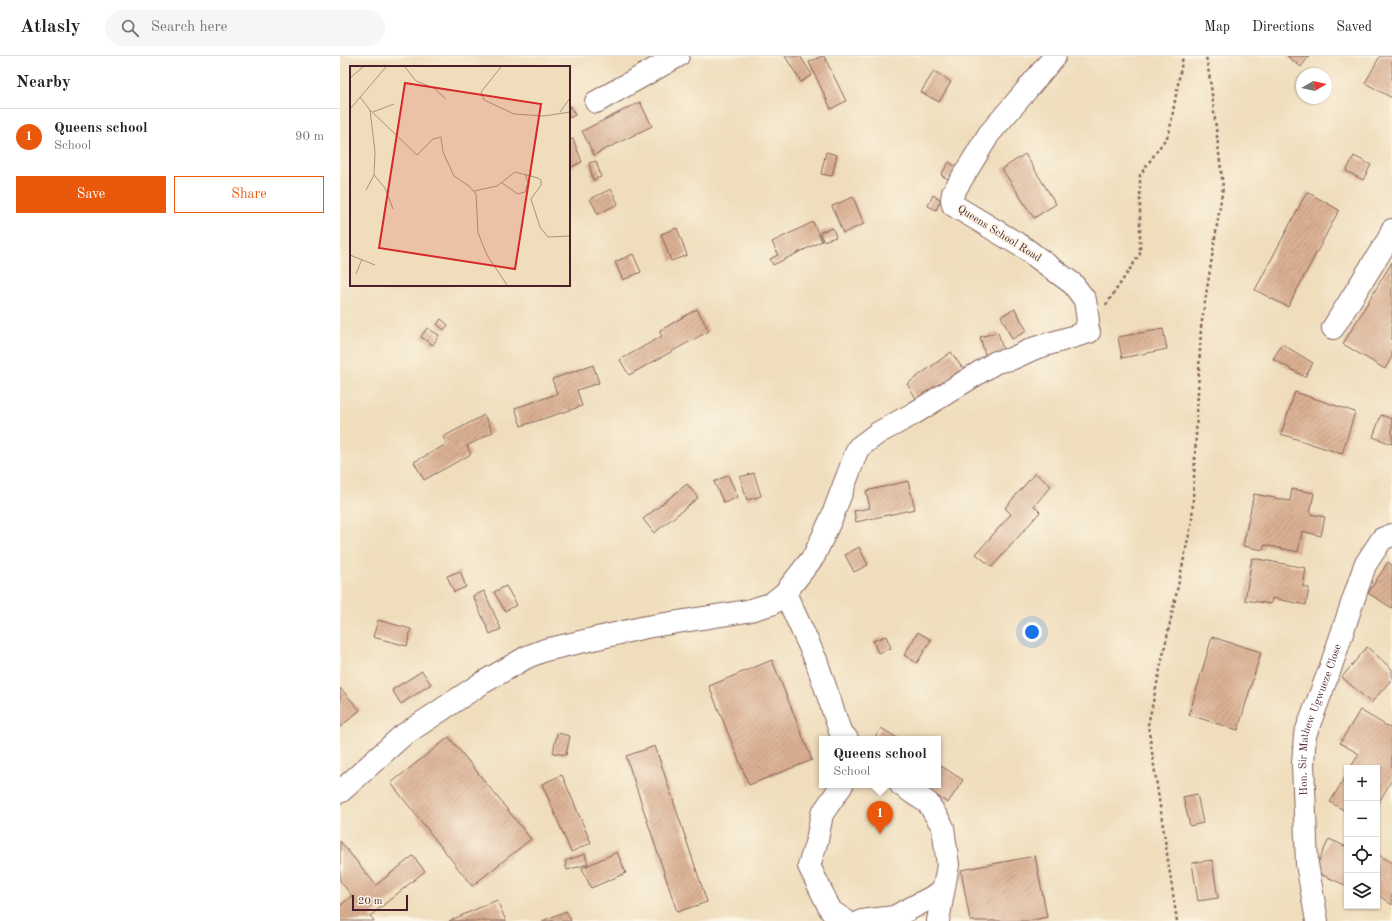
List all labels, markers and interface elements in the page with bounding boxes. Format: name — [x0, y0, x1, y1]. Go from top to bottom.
search box — [105, 10, 385, 46]
icon: search — [119, 17, 141, 39]
text: Atlasly — [20, 18, 81, 37]
text: Search here — [151, 20, 228, 35]
text: Map — [1204, 20, 1230, 34]
text: Directions — [1252, 20, 1314, 34]
text: Saved — [1336, 20, 1372, 34]
inset map — [350, 66, 570, 286]
north arrow — [1296, 68, 1332, 104]
text: Nearby — [16, 74, 71, 91]
text: Queens school — [54, 121, 148, 136]
text: 1 — [25, 130, 33, 143]
text: 90 m — [295, 130, 324, 143]
text: School — [54, 139, 91, 152]
button: Save — [16, 176, 166, 213]
button: Share — [174, 176, 324, 213]
street label: Queens School Road — [955, 204, 1043, 264]
your location — [1022, 622, 1042, 642]
street label: Hon. Sir Mathew Ugwueze Close — [1297, 643, 1343, 796]
popup — [819, 736, 941, 788]
text: Queens school — [833, 747, 927, 762]
text: School — [833, 765, 870, 778]
map controls — [1344, 765, 1380, 909]
button: + — [1344, 765, 1380, 801]
pin: 1 — [867, 801, 893, 834]
button: − — [1344, 801, 1380, 837]
button: locate — [1344, 837, 1380, 873]
button: layers — [1344, 873, 1380, 909]
scale bar — [352, 893, 408, 912]
text: 20 m — [358, 896, 383, 907]

